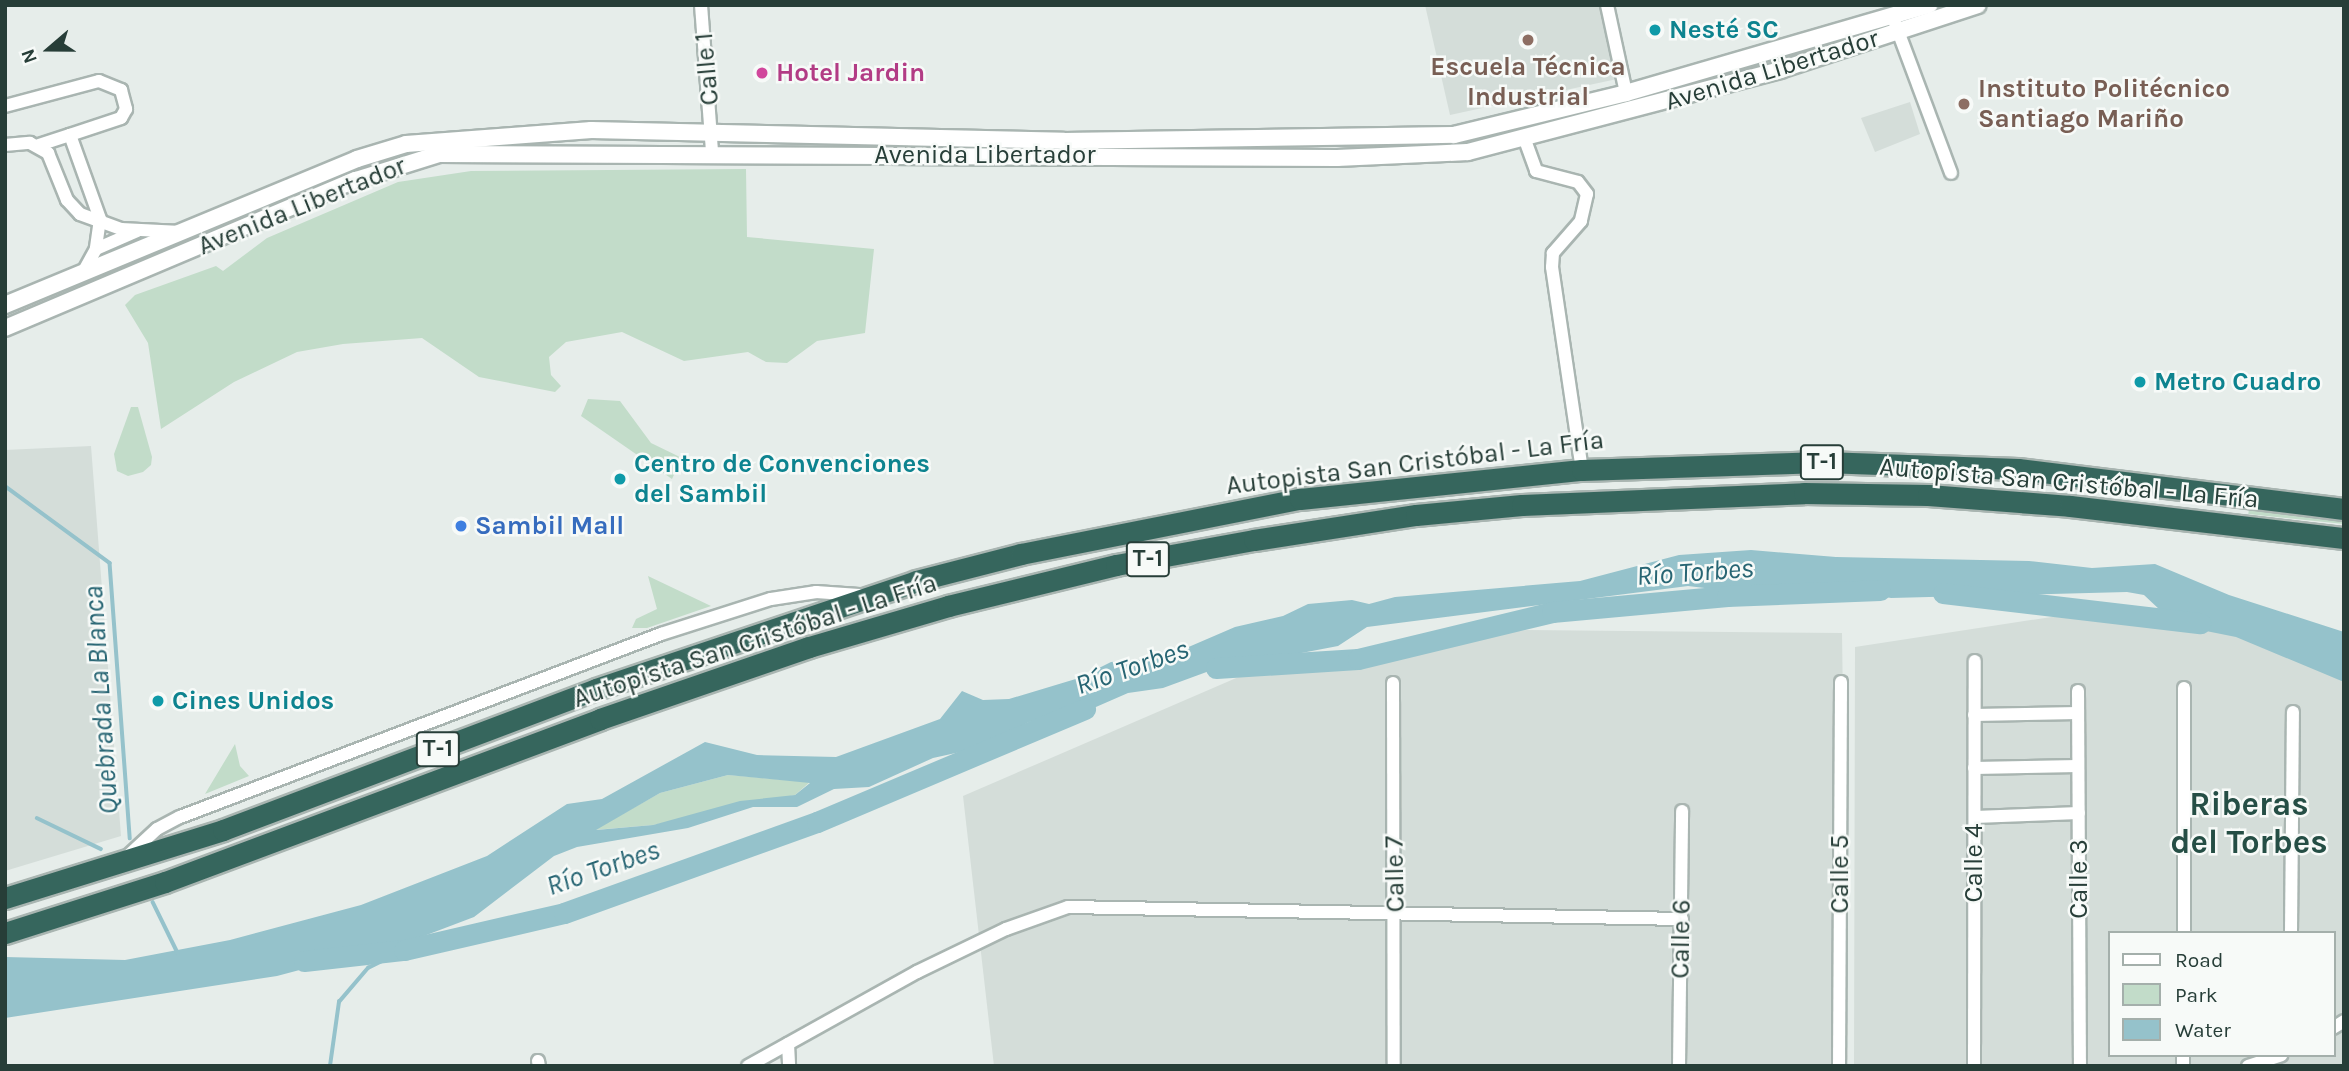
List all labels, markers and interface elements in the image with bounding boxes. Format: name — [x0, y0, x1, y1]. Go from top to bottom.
north arrow — [14, 14, 84, 84]
place label: Nesté SC — [1669, 14, 1779, 46]
marker: Nesté SC — [1647, 22, 1663, 38]
street label: Avenida Libertador — [1662, 23, 1882, 117]
street label: Calle 1 — [688, 31, 726, 107]
marker: Escuela Técnica Industrial — [1520, 32, 1536, 48]
text: N — [17, 46, 42, 66]
place label: Escuela Técnica Industrial — [1430, 51, 1626, 112]
place label: Hotel Jardin — [776, 57, 925, 89]
marker: Hotel Jardin — [754, 65, 770, 81]
place label: Instituto Politécnico Santiago Mariño — [1978, 73, 2230, 134]
marker: Instituto Politécnico Santiago Mariño — [1956, 96, 1972, 112]
street label: Avenida Libertador — [874, 139, 1096, 171]
street label: Avenida Libertador — [194, 150, 410, 262]
place label: Metro Cuadro — [2154, 366, 2321, 398]
marker: Metro Cuadro — [2132, 374, 2148, 390]
street label: Autopista San Cristóbal - La Fría — [1224, 424, 1606, 502]
road number: T-1 — [1799, 442, 1845, 482]
place label: Centro de Convenciones del Sambil — [634, 448, 930, 510]
street label: Autopista San Cristóbal - La Fría — [1878, 451, 2260, 515]
marker: Centro de Convenciones del Sambil — [612, 471, 628, 487]
place label: Sambil Mall — [475, 510, 624, 542]
marker: Sambil Mall — [453, 518, 469, 534]
road number: T-1 — [1125, 538, 1171, 580]
water label: Río Torbes — [1635, 551, 1755, 593]
street label: Autopista San Cristóbal - La Fría — [569, 567, 941, 715]
water label: Quebrada La Blanca — [76, 585, 126, 815]
water label: Río Torbes — [1071, 632, 1193, 702]
place label: Cines Unidos — [172, 685, 334, 717]
marker: Cines Unidos — [150, 693, 166, 709]
road number: T-1 — [415, 728, 461, 770]
district label: Riberas del Torbes — [2170, 785, 2328, 863]
street label: Calle 4 — [1958, 824, 1990, 902]
water label: Río Torbes — [542, 833, 664, 903]
street label: Calle 5 — [1824, 834, 1856, 914]
street label: Calle 7 — [1379, 835, 1411, 913]
street label: Calle 3 — [2063, 839, 2095, 919]
street label: Calle 6 — [1665, 899, 1697, 979]
legend — [2108, 931, 2335, 1057]
text: Road — [2175, 948, 2223, 972]
text: Park — [2175, 983, 2218, 1007]
text: Water — [2175, 1018, 2231, 1042]

